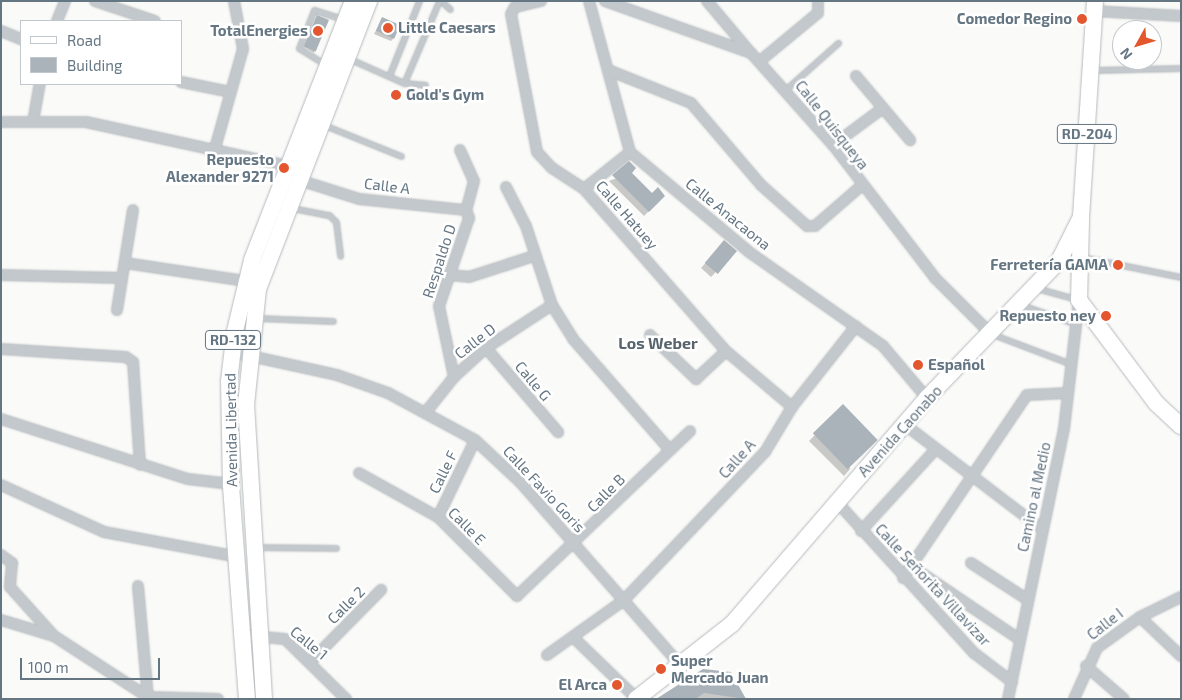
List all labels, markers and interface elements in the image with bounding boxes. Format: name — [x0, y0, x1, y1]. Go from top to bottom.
place label: Comedor Regino — [956, 10, 1072, 28]
marker: Comedor Regino — [1076, 13, 1088, 25]
place label: Little Caesars — [398, 19, 496, 37]
legend — [20, 20, 182, 85]
north arrow — [1112, 20, 1162, 70]
place label: TotalEnergies — [210, 22, 308, 40]
marker: Little Caesars — [382, 22, 394, 34]
marker: TotalEnergies — [312, 25, 324, 37]
text: Road — [67, 31, 102, 49]
text: N — [1116, 45, 1136, 63]
text: Building — [67, 56, 122, 74]
street label: Calle Quisqueya — [792, 77, 872, 173]
place label: Gold's Gym — [406, 86, 484, 104]
marker: Gold's Gym — [390, 89, 402, 101]
road number: RD-204 — [1056, 122, 1118, 146]
place label: Repuesto Alexander 9271 — [166, 150, 274, 185]
marker: Repuesto Alexander 9271 — [278, 162, 290, 174]
street label: Calle A — [363, 174, 411, 198]
street label: Calle Anacaona — [682, 174, 774, 254]
street label: Calle Hatuey — [592, 177, 662, 253]
street label: Respaldo D — [419, 222, 459, 300]
place label: Ferretería GAMA — [990, 256, 1108, 274]
marker: Ferretería GAMA — [1112, 259, 1124, 271]
place label: Repuesto ney — [999, 307, 1096, 325]
marker: Repuesto ney — [1100, 310, 1112, 322]
street label: Calle D — [451, 319, 499, 363]
road number: RD-132 — [204, 328, 262, 352]
district label: Los Weber — [618, 333, 698, 353]
place label: Español — [928, 356, 985, 374]
street label: Calle G — [511, 357, 555, 405]
marker: Español — [912, 359, 924, 371]
street label: Avenida Libertad — [221, 373, 241, 487]
street label: Avenida Caonabo — [854, 382, 946, 480]
street label: Calle A — [715, 436, 759, 482]
street label: Camino al Medio — [1014, 440, 1054, 554]
street label: Calle Favio Goris — [499, 442, 589, 536]
street label: Calle F — [425, 448, 461, 496]
street label: Calle B — [583, 470, 629, 516]
street label: Calle E — [445, 504, 489, 548]
street label: Calle Señorita Villavizar — [871, 520, 995, 650]
street label: Calle 2 — [324, 583, 368, 627]
street label: Calle I — [1083, 604, 1127, 644]
street label: Calle 1 — [287, 622, 331, 664]
scale bar — [22, 648, 162, 680]
place label: Super Mercado Juan — [671, 651, 769, 686]
text: 100 m — [28, 658, 69, 676]
marker: Super Mercado Juan — [655, 663, 667, 675]
place label: El Arca — [558, 676, 607, 694]
marker: El Arca — [611, 679, 623, 691]

